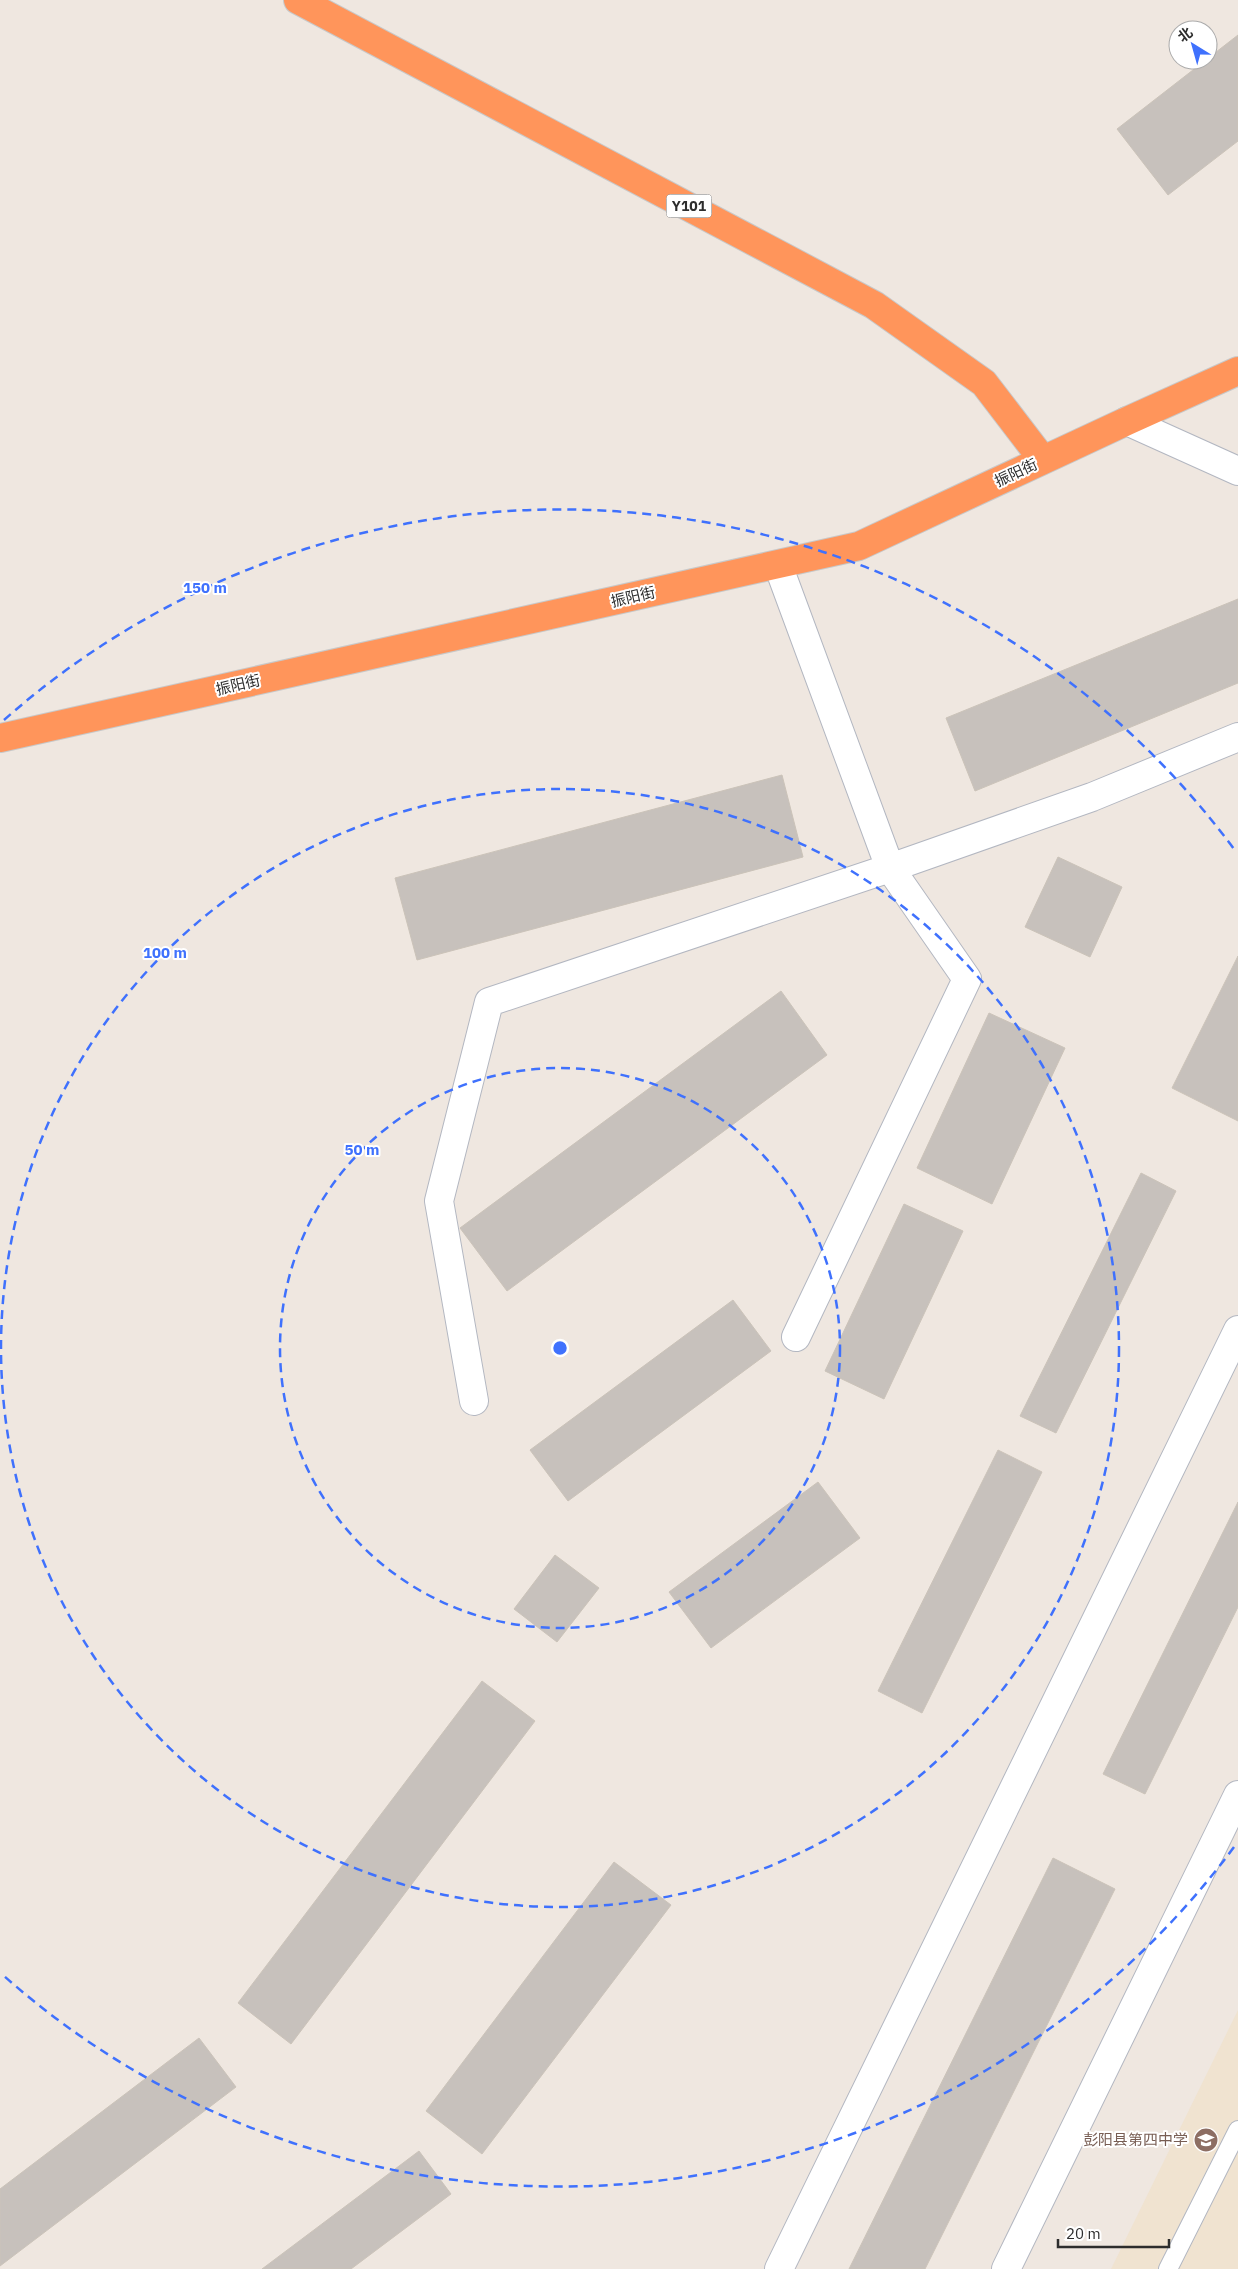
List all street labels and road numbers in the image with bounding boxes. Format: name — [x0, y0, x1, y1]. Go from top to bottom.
road number: Y101 — [666, 195, 712, 218]
street label: 振阳街 — [991, 454, 1040, 491]
street label: 振阳街 — [609, 582, 657, 611]
street label: 振阳街 — [214, 670, 262, 699]

